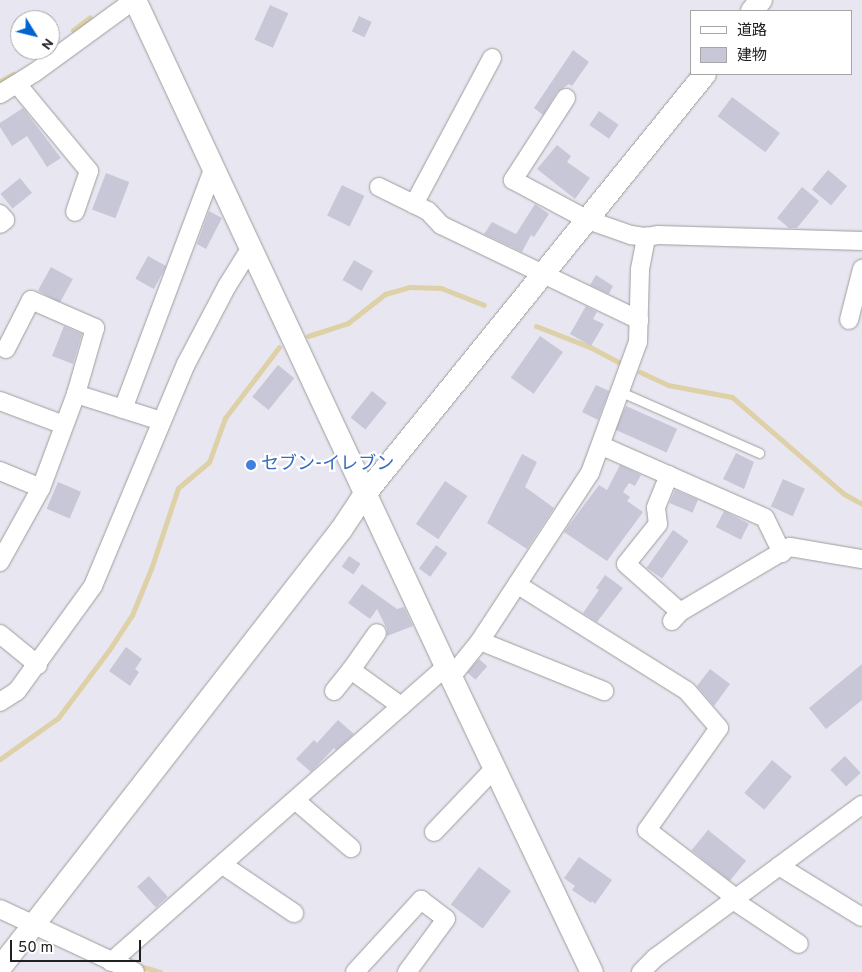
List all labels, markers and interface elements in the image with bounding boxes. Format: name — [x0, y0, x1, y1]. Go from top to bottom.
north arrow — [10, 10, 60, 60]
legend — [690, 10, 852, 75]
text: 道路 — [737, 22, 767, 41]
text: N — [37, 34, 57, 53]
text: 建物 — [737, 47, 767, 66]
place label: セブン-イレブン — [261, 454, 394, 476]
marker: セブン-イレブン — [245, 459, 257, 471]
scale bar — [12, 930, 144, 962]
text: 50 m — [18, 939, 53, 958]

